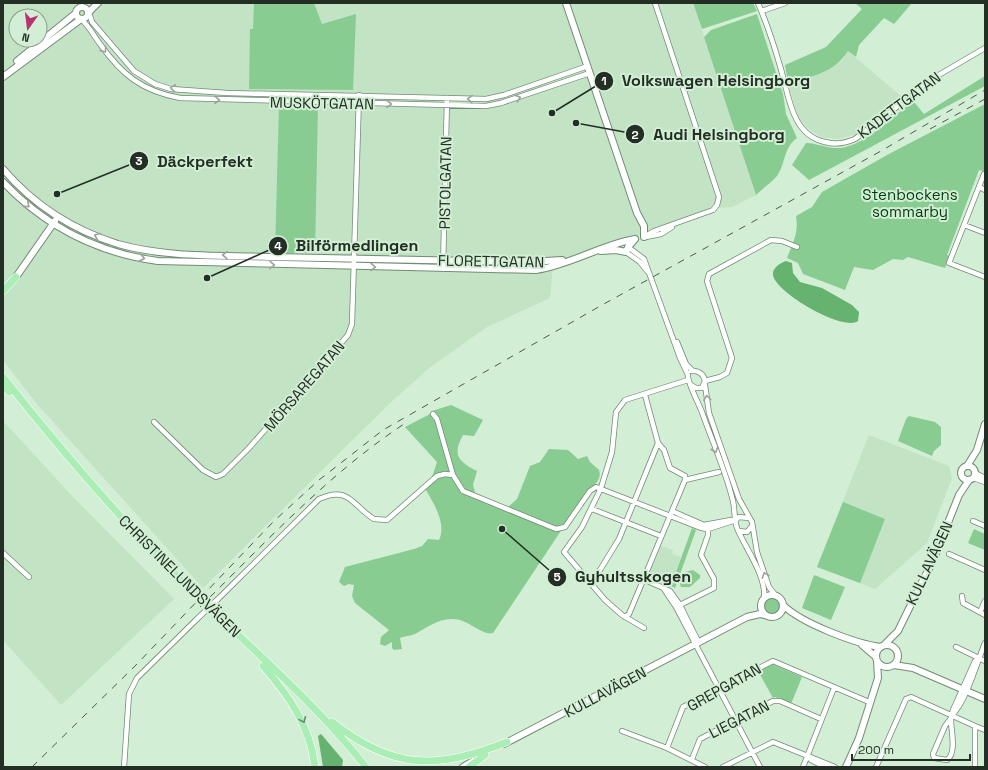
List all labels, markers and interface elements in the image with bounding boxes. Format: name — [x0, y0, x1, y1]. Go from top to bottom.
north arrow — [8, 8, 48, 48]
text: N — [20, 30, 31, 45]
one-way arrow — [99, 46, 106, 53]
callout: Volkswagen Helsingborg — [594, 67, 818, 95]
street label: KADETTGATAN — [854, 67, 944, 143]
text: Volkswagen Helsingborg — [622, 70, 810, 91]
text: 1 — [601, 73, 607, 89]
one-way arrow — [169, 84, 176, 93]
street label: MUSKÖTGATAN — [270, 93, 374, 113]
one-way arrow — [467, 94, 473, 103]
one-way arrow — [514, 94, 521, 102]
one-way arrow — [214, 96, 220, 104]
one-way arrow — [386, 100, 392, 108]
callout: Audi Helsingborg — [625, 120, 792, 148]
text: Audi Helsingborg — [653, 124, 785, 145]
text: 2 — [631, 127, 639, 143]
street label: PISTOLGATAN — [435, 136, 455, 230]
callout: Däckperfekt — [129, 147, 261, 175]
text: Däckperfekt — [157, 151, 253, 172]
text: 3 — [135, 153, 143, 169]
park label: Stenbockens sommarby — [862, 185, 958, 221]
one-way arrow — [22, 200, 30, 207]
callout: Bilförmedlingen — [268, 232, 427, 260]
one-way arrow — [94, 233, 101, 241]
text: Bilförmedlingen — [296, 235, 418, 256]
text: 4 — [274, 238, 282, 254]
one-way arrow — [222, 251, 228, 260]
street label: FLORETTGATAN — [438, 251, 544, 271]
one-way arrow — [139, 253, 145, 262]
one-way arrow — [269, 260, 275, 269]
one-way arrow — [370, 263, 376, 271]
street label: MÖRSAREGATAN — [259, 337, 349, 435]
one-way arrow — [703, 395, 712, 402]
one-way arrow — [711, 446, 719, 453]
street label: CHRISTINELUNDSVÄGEN — [115, 511, 245, 641]
street label: KULLAVÄGEN — [901, 518, 957, 608]
callout: Gyhultsskogen — [547, 563, 699, 591]
text: Gyhultsskogen — [575, 566, 691, 587]
text: 5 — [553, 569, 561, 585]
one-way arrow — [761, 572, 770, 579]
street label: GREPGATAN — [683, 659, 765, 715]
street label: KULLAVÄGEN — [561, 662, 649, 722]
street label: LIEGATAN — [705, 696, 773, 742]
one-way arrow — [298, 717, 306, 724]
scale bar — [852, 736, 970, 762]
text: 200 m — [858, 742, 894, 758]

